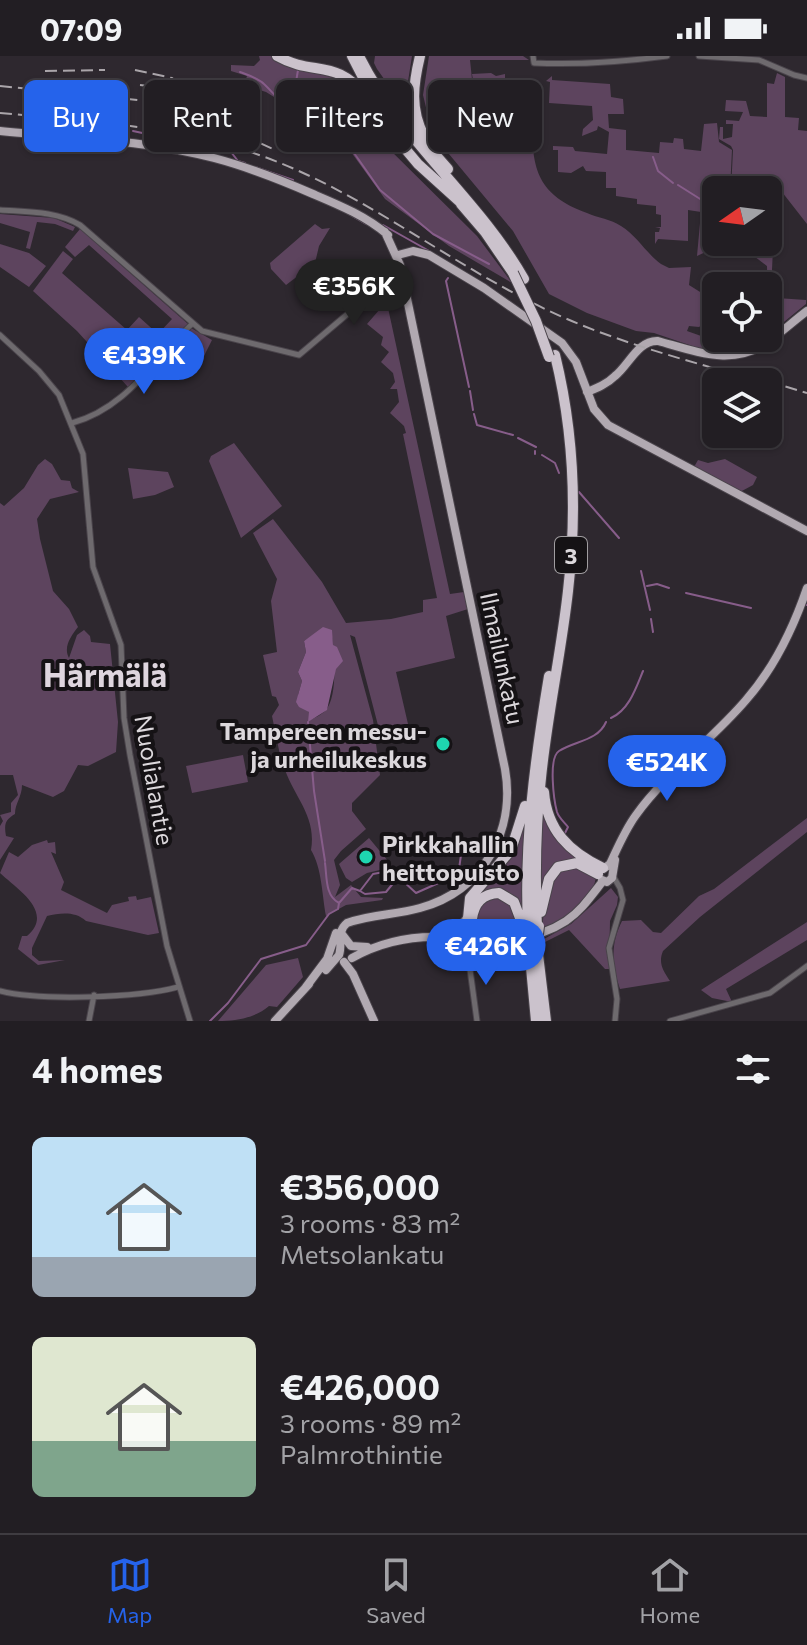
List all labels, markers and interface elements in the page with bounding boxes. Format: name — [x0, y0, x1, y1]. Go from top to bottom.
text: 07:09 — [40, 10, 123, 47]
chip: Buy — [24, 80, 128, 152]
chip: Rent — [144, 80, 260, 152]
chip: Filters — [276, 80, 412, 152]
chip: New — [428, 80, 542, 152]
north arrow — [702, 176, 782, 256]
map controls — [702, 176, 782, 448]
pin: €356K — [298, 259, 410, 327]
text: €356K — [313, 269, 395, 300]
button: locate — [702, 272, 782, 352]
pin: €439K — [88, 328, 200, 396]
text: €439K — [102, 338, 186, 369]
button: layers — [702, 368, 782, 448]
road number: 3 — [555, 537, 587, 573]
street label: Ilmailunkatu — [475, 589, 531, 727]
district label: Härmälä — [43, 654, 167, 694]
street label: Nuolialantie — [129, 713, 181, 847]
place label: Tampereen messu- ja urheilukeskus — [220, 716, 427, 773]
marker: Tampereen messu- ja urheilukeskus — [434, 735, 452, 753]
pin: €524K — [611, 735, 723, 803]
text: €524K — [626, 745, 708, 776]
place label: Pirkkahallin heittopuisto — [382, 829, 520, 886]
marker: Pirkkahallin heittopuisto — [357, 848, 375, 866]
pin: €426K — [430, 919, 542, 987]
text: €426K — [445, 929, 527, 960]
icon: filters — [731, 1047, 775, 1091]
text: 4 homes — [32, 1048, 163, 1090]
text: €356,000 — [280, 1165, 440, 1207]
icon: home — [96, 1169, 192, 1265]
text: 3 rooms · 83 m² — [280, 1207, 460, 1238]
text: Metsolankatu — [280, 1238, 444, 1269]
text: €426,000 — [280, 1365, 440, 1407]
icon: home — [96, 1369, 192, 1465]
text: 3 rooms · 89 m² — [280, 1407, 461, 1438]
text: Palmrothintie — [280, 1438, 443, 1469]
tab: Map — [107, 1553, 152, 1628]
tab: Saved — [366, 1553, 426, 1628]
tab: Home — [640, 1553, 700, 1628]

